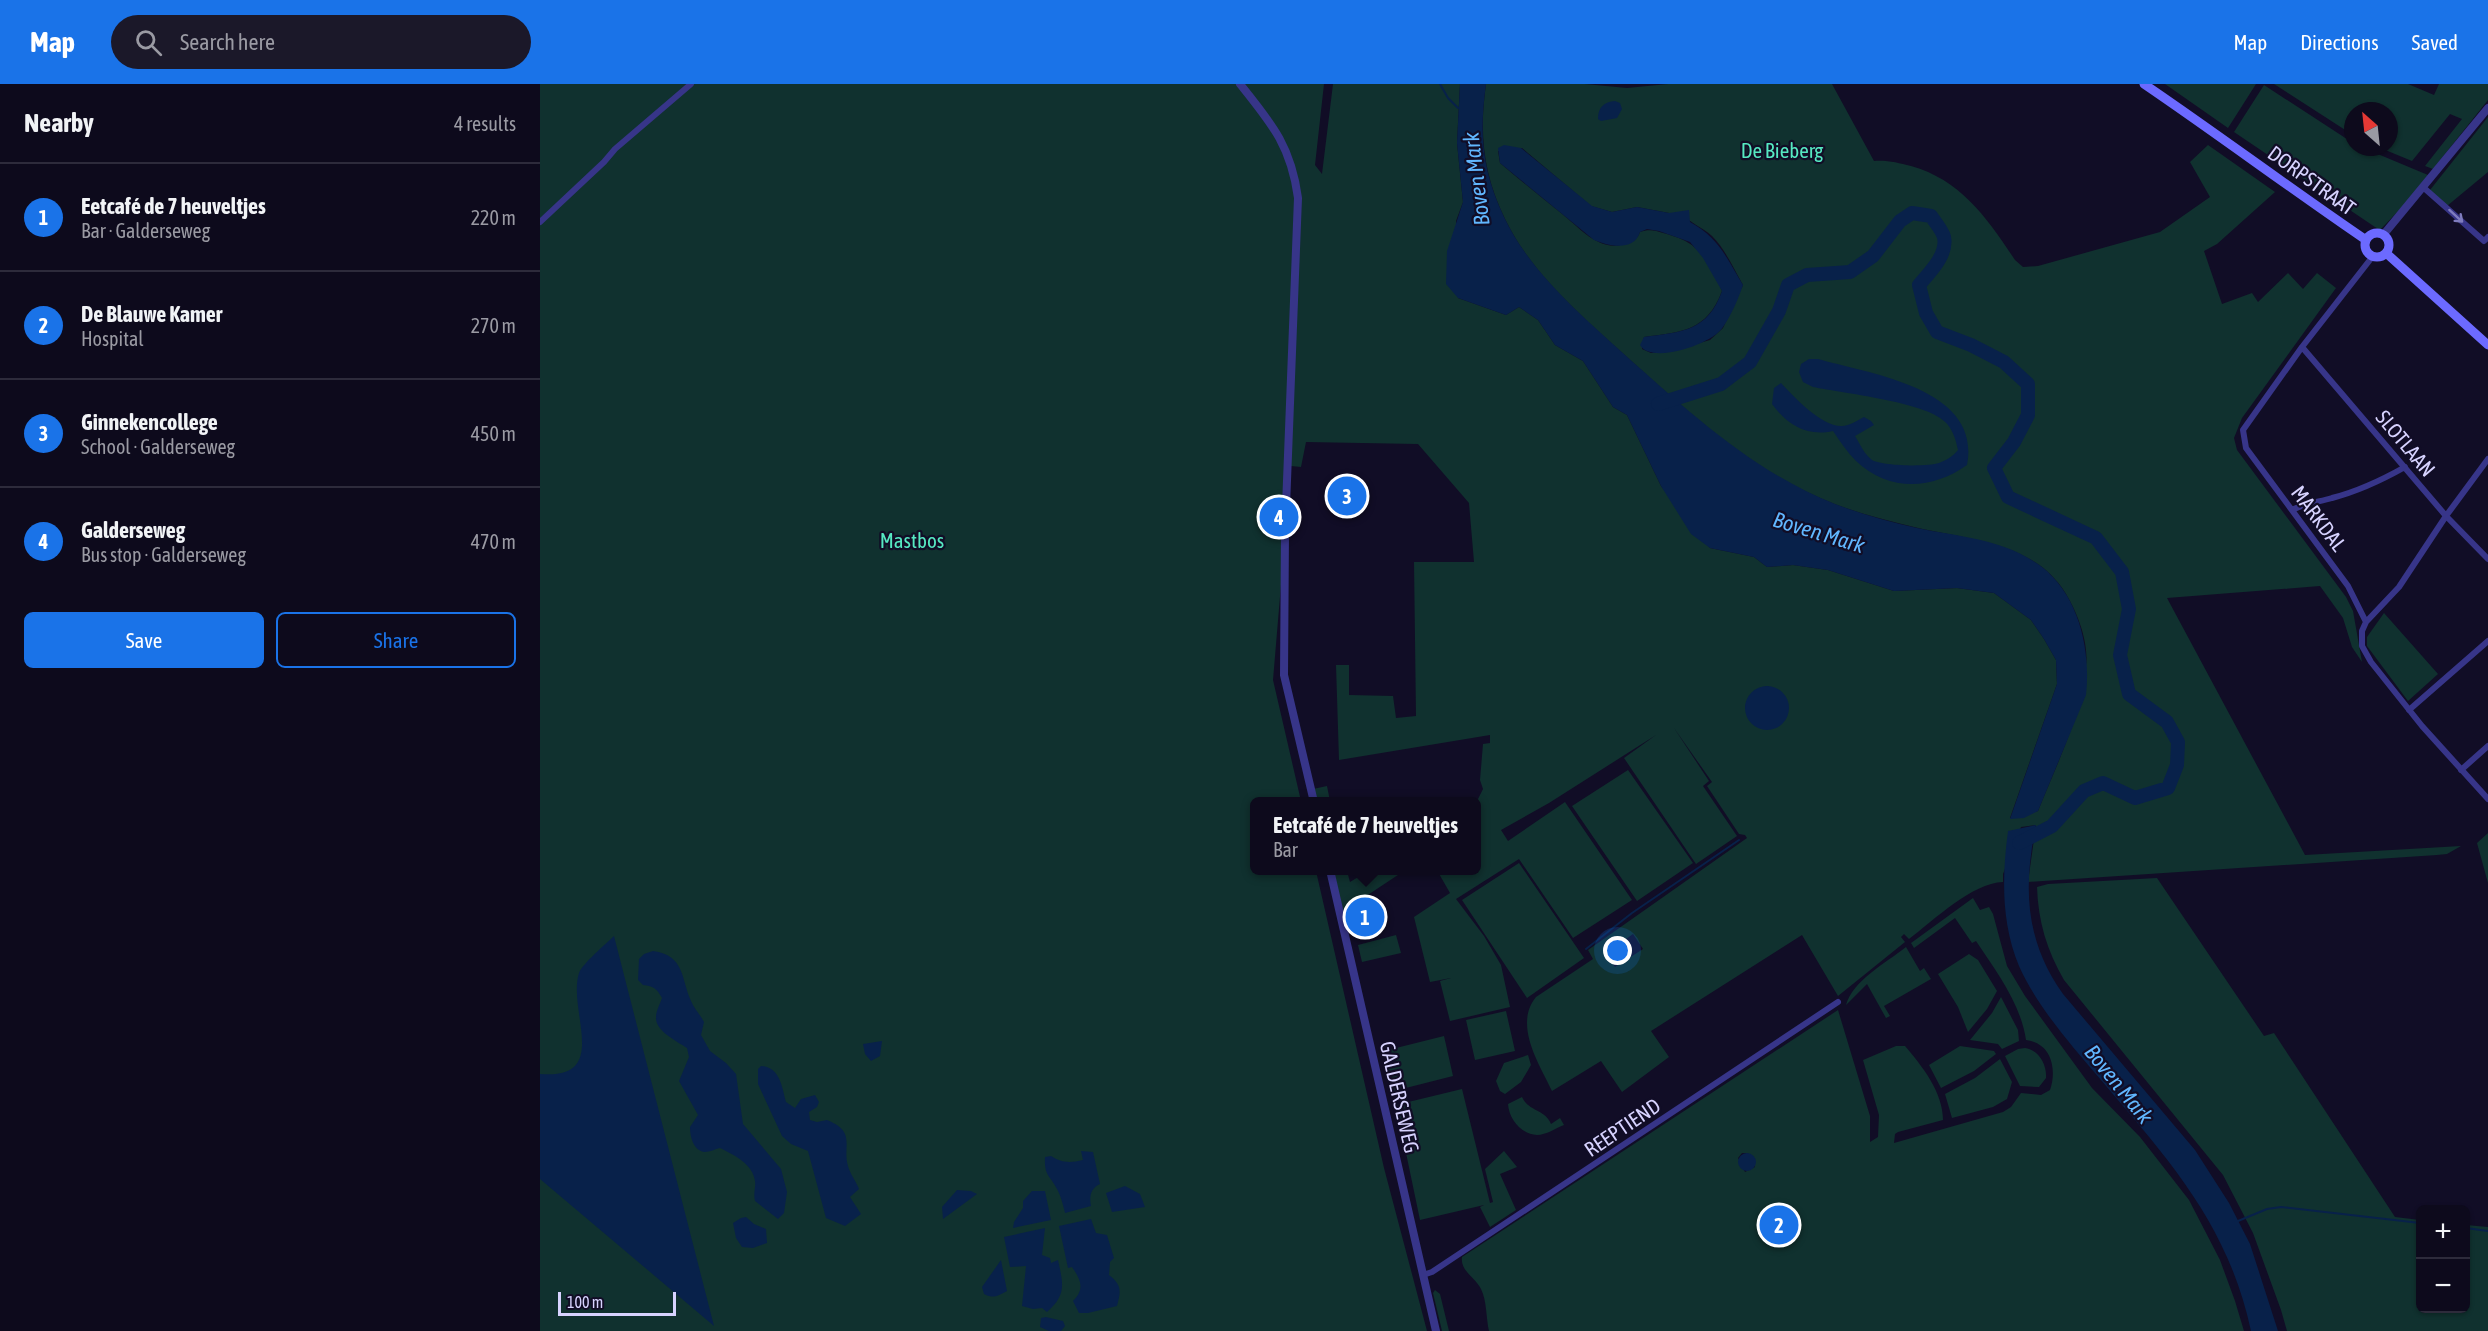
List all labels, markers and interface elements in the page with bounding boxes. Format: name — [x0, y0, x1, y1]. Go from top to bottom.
search box — [111, 15, 531, 69]
text: Map — [30, 26, 75, 58]
icon: search — [132, 26, 165, 59]
text: Search here — [180, 29, 275, 55]
text: Map — [2233, 30, 2267, 54]
text: Directions — [2300, 30, 2379, 54]
text: Saved — [2412, 30, 2458, 54]
north arrow — [2344, 102, 2398, 156]
text: Nearby — [24, 108, 94, 138]
text: 4 results — [454, 112, 516, 135]
water label: Boven Mark — [1457, 130, 1495, 227]
park label: De Bieberg — [1741, 138, 1823, 162]
street label: DORPSTRAAT — [2264, 140, 2360, 220]
text: Eetcafé de 7 heuveltjes — [81, 193, 266, 219]
text: 1 — [39, 206, 48, 229]
text: 220 m — [471, 206, 516, 229]
one-way arrow — [2449, 209, 2464, 223]
text: Bar · Galderseweg — [81, 219, 210, 242]
text: De Blauwe Kamer — [81, 301, 222, 327]
text: 2 — [39, 314, 48, 337]
text: 270 m — [471, 314, 516, 337]
text: Hospital — [81, 327, 144, 350]
street label: SLOTLAAN — [2372, 405, 2440, 481]
text: Ginnekencollege — [81, 409, 218, 435]
text: 3 — [39, 422, 48, 445]
text: 450 m — [471, 422, 516, 445]
text: School · Galderseweg — [81, 435, 235, 458]
pin: 3 — [1328, 474, 1366, 518]
street label: MARKDAL — [2287, 481, 2351, 555]
pin: 4 — [1260, 494, 1298, 540]
water label: Boven Mark — [1770, 506, 1868, 558]
text: Galderseweg — [81, 517, 185, 543]
park label: Mastbos — [880, 528, 944, 552]
text: 4 — [39, 530, 48, 553]
text: 470 m — [471, 530, 516, 553]
text: Bus stop · Galderseweg — [81, 543, 246, 566]
button: Save — [24, 612, 264, 668]
button: Share — [276, 612, 516, 668]
popup — [1250, 797, 1481, 875]
text: Eetcafé de 7 heuveltjes — [1273, 812, 1458, 838]
text: Bar — [1273, 838, 1298, 861]
pin: 1 — [1346, 894, 1384, 940]
your location — [1603, 936, 1632, 965]
street label: GALDERSEWEG — [1376, 1039, 1424, 1155]
water label: Boven Mark — [2079, 1039, 2159, 1129]
street label: REEPTIEND — [1579, 1093, 1665, 1161]
pin: 2 — [1760, 1202, 1798, 1248]
map controls — [2416, 1205, 2470, 1313]
button: + — [2416, 1205, 2470, 1259]
button: − — [2416, 1259, 2470, 1313]
scale bar — [558, 1289, 676, 1316]
text: 100 m — [567, 1293, 603, 1311]

